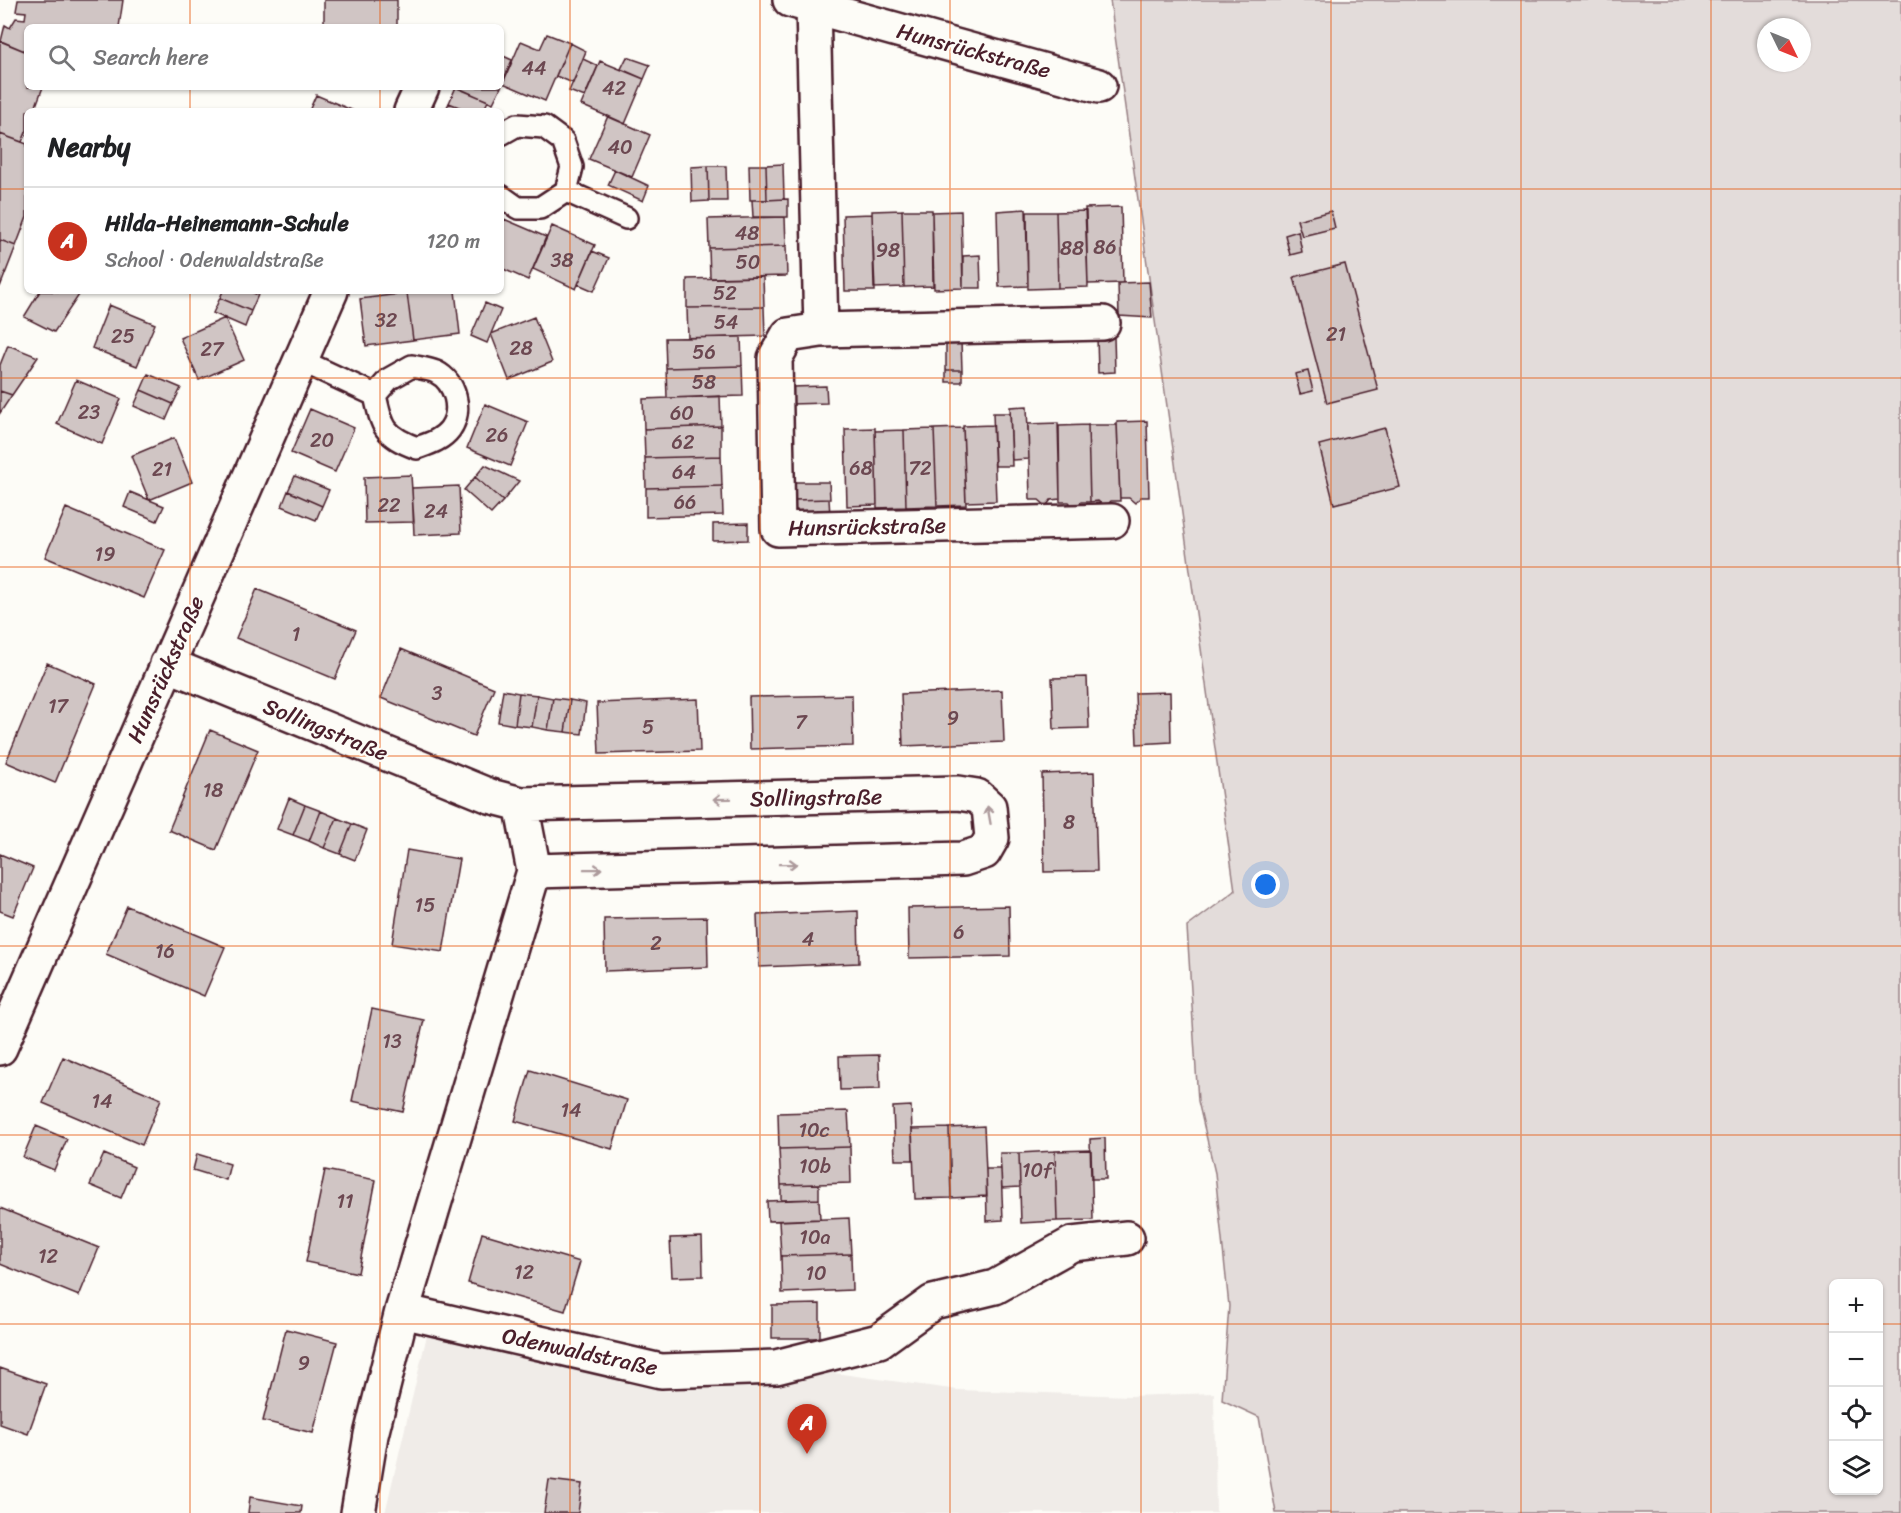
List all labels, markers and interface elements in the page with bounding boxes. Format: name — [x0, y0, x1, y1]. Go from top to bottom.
street label: Hunsrückstraße — [893, 11, 1055, 90]
north arrow — [1757, 18, 1811, 72]
search box — [24, 24, 504, 90]
text: Search here — [93, 38, 209, 77]
icon: search — [45, 41, 78, 74]
house number: 44 — [522, 51, 547, 86]
house number: 42 — [602, 71, 626, 106]
text: Nearby — [48, 124, 130, 170]
house number: 40 — [607, 130, 633, 165]
text: Hilda-Heinemann-Schule — [105, 204, 349, 243]
house number: 48 — [735, 216, 759, 251]
text: A — [61, 224, 74, 259]
text: 120 m — [427, 224, 480, 259]
house number: 86 — [1093, 230, 1117, 265]
house number: 88 — [1060, 231, 1084, 266]
house number: 98 — [876, 233, 900, 268]
text: School · Odenwaldstraße — [105, 243, 324, 278]
house number: 38 — [550, 243, 574, 278]
house number: 50 — [736, 245, 760, 280]
house number: 52 — [713, 276, 737, 311]
house number: 32 — [375, 303, 398, 338]
house number: 54 — [714, 305, 738, 340]
house number: 21 — [1326, 317, 1346, 352]
house number: 25 — [111, 319, 135, 354]
house number: 28 — [509, 331, 533, 366]
house number: 27 — [201, 332, 225, 367]
house number: 56 — [692, 335, 716, 370]
house number: 58 — [692, 365, 716, 400]
house number: 23 — [78, 395, 100, 430]
house number: 60 — [670, 396, 694, 431]
house number: 26 — [486, 418, 508, 453]
house number: 20 — [310, 423, 334, 458]
house number: 62 — [672, 425, 695, 460]
house number: 68 — [849, 451, 873, 486]
house number: 72 — [909, 451, 932, 486]
house number: 21 — [152, 452, 172, 487]
house number: 64 — [672, 455, 696, 490]
house number: 66 — [674, 485, 696, 520]
house number: 22 — [377, 488, 401, 523]
house number: 24 — [424, 494, 448, 529]
street label: Hunsrückstraße — [788, 506, 946, 547]
house number: 19 — [95, 537, 115, 572]
street label: Hunsrückstraße — [116, 589, 215, 749]
house number: 1 — [292, 617, 300, 652]
house number: 3 — [432, 676, 443, 711]
street label: Sollingstraße — [257, 687, 394, 772]
house number: 17 — [48, 689, 70, 724]
house number: 9 — [947, 701, 959, 736]
house number: 7 — [795, 705, 808, 740]
house number: 5 — [642, 710, 654, 745]
house number: 18 — [203, 773, 223, 808]
street label: Sollingstraße — [750, 777, 882, 818]
one-way arrow — [713, 793, 733, 805]
house number: 8 — [1063, 805, 1075, 840]
one-way arrow — [983, 806, 994, 825]
one-way arrow — [777, 858, 797, 870]
one-way arrow — [582, 863, 602, 875]
your location — [1251, 870, 1280, 899]
house number: 15 — [415, 888, 435, 923]
house number: 6 — [953, 915, 965, 950]
house number: 4 — [802, 922, 814, 957]
house number: 2 — [650, 926, 662, 961]
house number: 16 — [155, 934, 175, 969]
house number: 13 — [382, 1024, 402, 1059]
house number: 14 — [91, 1084, 113, 1119]
house number: 14 — [560, 1093, 582, 1128]
house number: 10c — [798, 1113, 830, 1148]
house number: 10b — [799, 1149, 831, 1184]
house number: 10f — [1022, 1153, 1055, 1188]
house number: 11 — [336, 1184, 354, 1219]
house number: 10a — [799, 1220, 831, 1255]
house number: 12 — [38, 1239, 59, 1274]
house number: 12 — [514, 1255, 535, 1290]
house number: 10 — [805, 1256, 827, 1291]
map controls — [1829, 1279, 1883, 1495]
button: + — [1829, 1279, 1883, 1333]
street label: Odenwaldstraße — [498, 1316, 661, 1387]
button: − — [1829, 1333, 1883, 1387]
house number: 9 — [298, 1346, 310, 1381]
button: locate — [1829, 1387, 1883, 1441]
pin: A — [788, 1404, 826, 1454]
button: layers — [1829, 1441, 1883, 1495]

